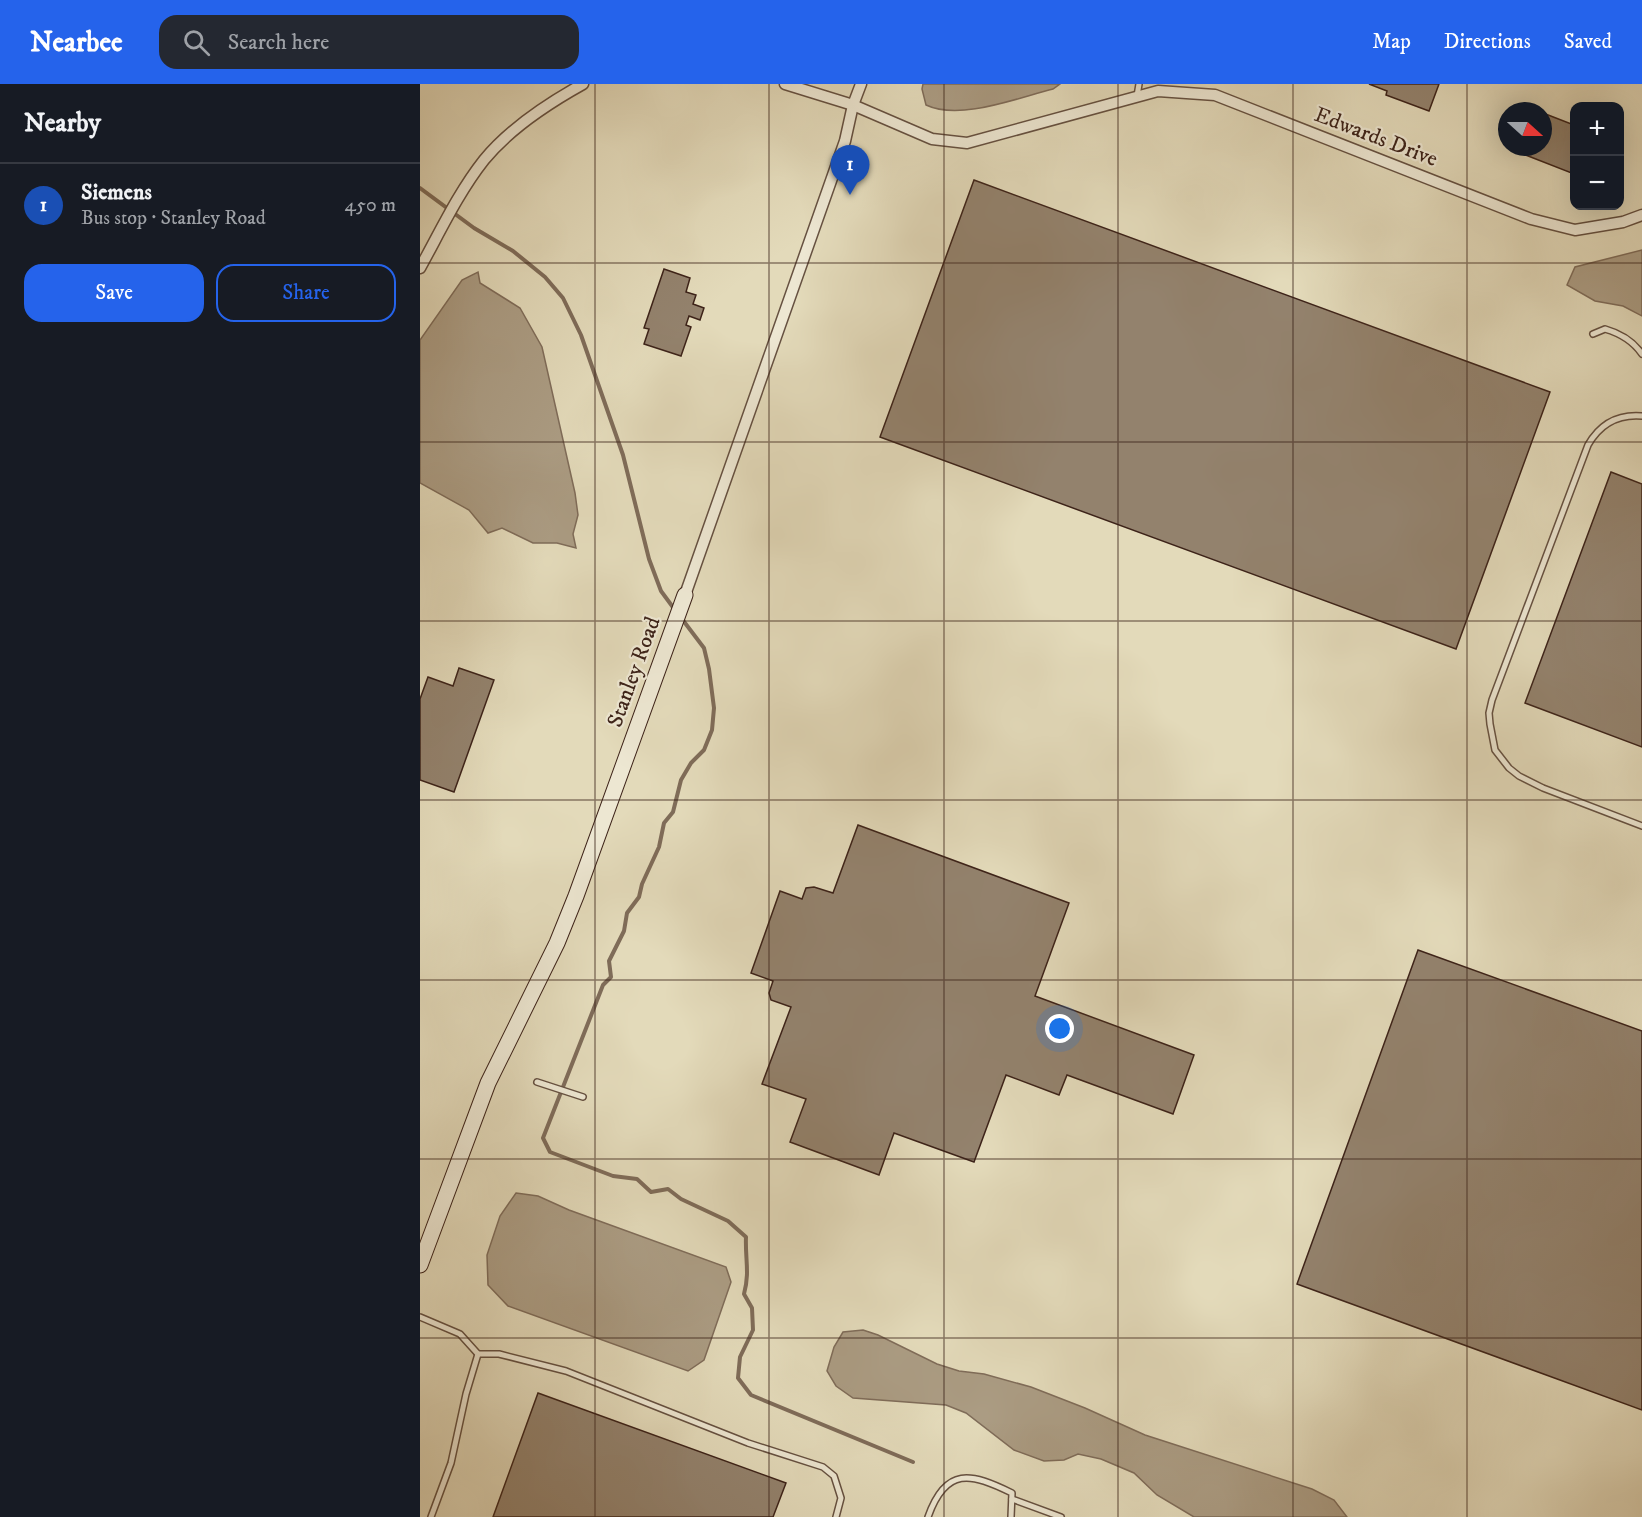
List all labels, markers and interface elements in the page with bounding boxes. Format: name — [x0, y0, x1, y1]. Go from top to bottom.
search box — [159, 15, 579, 69]
text: Nearbee — [30, 25, 123, 60]
icon: search — [180, 26, 213, 59]
text: Search here — [228, 29, 329, 56]
text: Map — [1372, 29, 1411, 55]
text: Directions — [1444, 29, 1531, 55]
text: Saved — [1564, 29, 1612, 55]
street label: Edwards Drive — [1310, 101, 1442, 173]
north arrow — [1498, 102, 1552, 156]
map controls — [1570, 102, 1624, 210]
button: + — [1570, 102, 1624, 156]
text: Nearby — [24, 107, 101, 140]
pin: 1 — [830, 146, 870, 195]
button: − — [1570, 156, 1624, 210]
text: Siemens — [81, 179, 152, 206]
text: 1 — [40, 193, 47, 218]
text: 450 m — [345, 193, 396, 218]
text: Bus stop · Stanley Road — [81, 206, 266, 231]
button: Save — [24, 264, 204, 322]
button: Share — [216, 264, 396, 322]
street label: Stanley Road — [602, 613, 666, 731]
your location — [1045, 1014, 1074, 1043]

